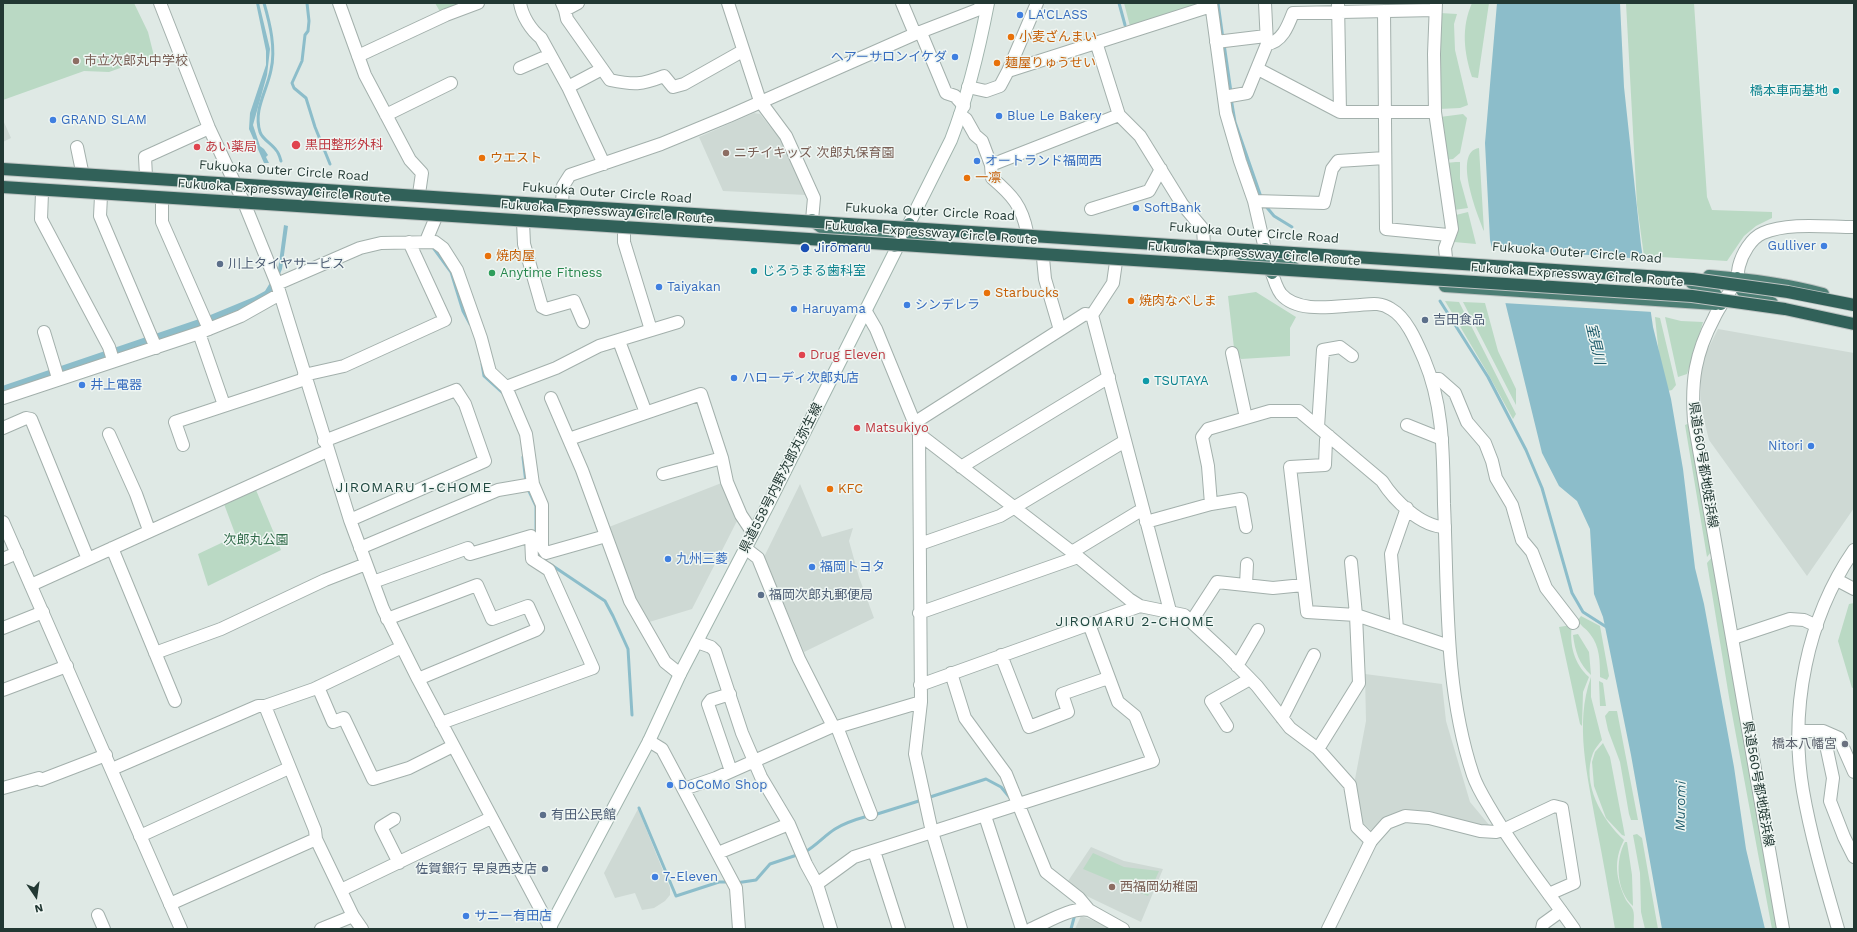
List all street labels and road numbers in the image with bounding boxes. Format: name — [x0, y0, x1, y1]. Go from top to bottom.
street label: Fukuoka Outer Circle Road — [198, 157, 370, 185]
street label: Fukuoka Expressway Circle Route — [177, 176, 391, 206]
street label: Fukuoka Outer Circle Road — [521, 179, 693, 207]
street label: Fukuoka Expressway Circle Route — [500, 197, 714, 227]
street label: Fukuoka Outer Circle Road — [844, 200, 1016, 224]
street label: Fukuoka Expressway Circle Route — [824, 218, 1038, 248]
street label: Fukuoka Outer Circle Road — [1168, 219, 1340, 247]
street label: Fukuoka Expressway Circle Route — [1147, 239, 1361, 269]
street label: Fukuoka Outer Circle Road — [1491, 239, 1663, 267]
street label: Fukuoka Expressway Circle Route — [1470, 260, 1684, 290]
street label: 県道558号内野次郎丸弥生線 — [736, 400, 826, 556]
street label: 県道560号都地姪浜線 — [1685, 401, 1721, 529]
street label: 県道560号都地姪浜線 — [1739, 720, 1777, 848]

